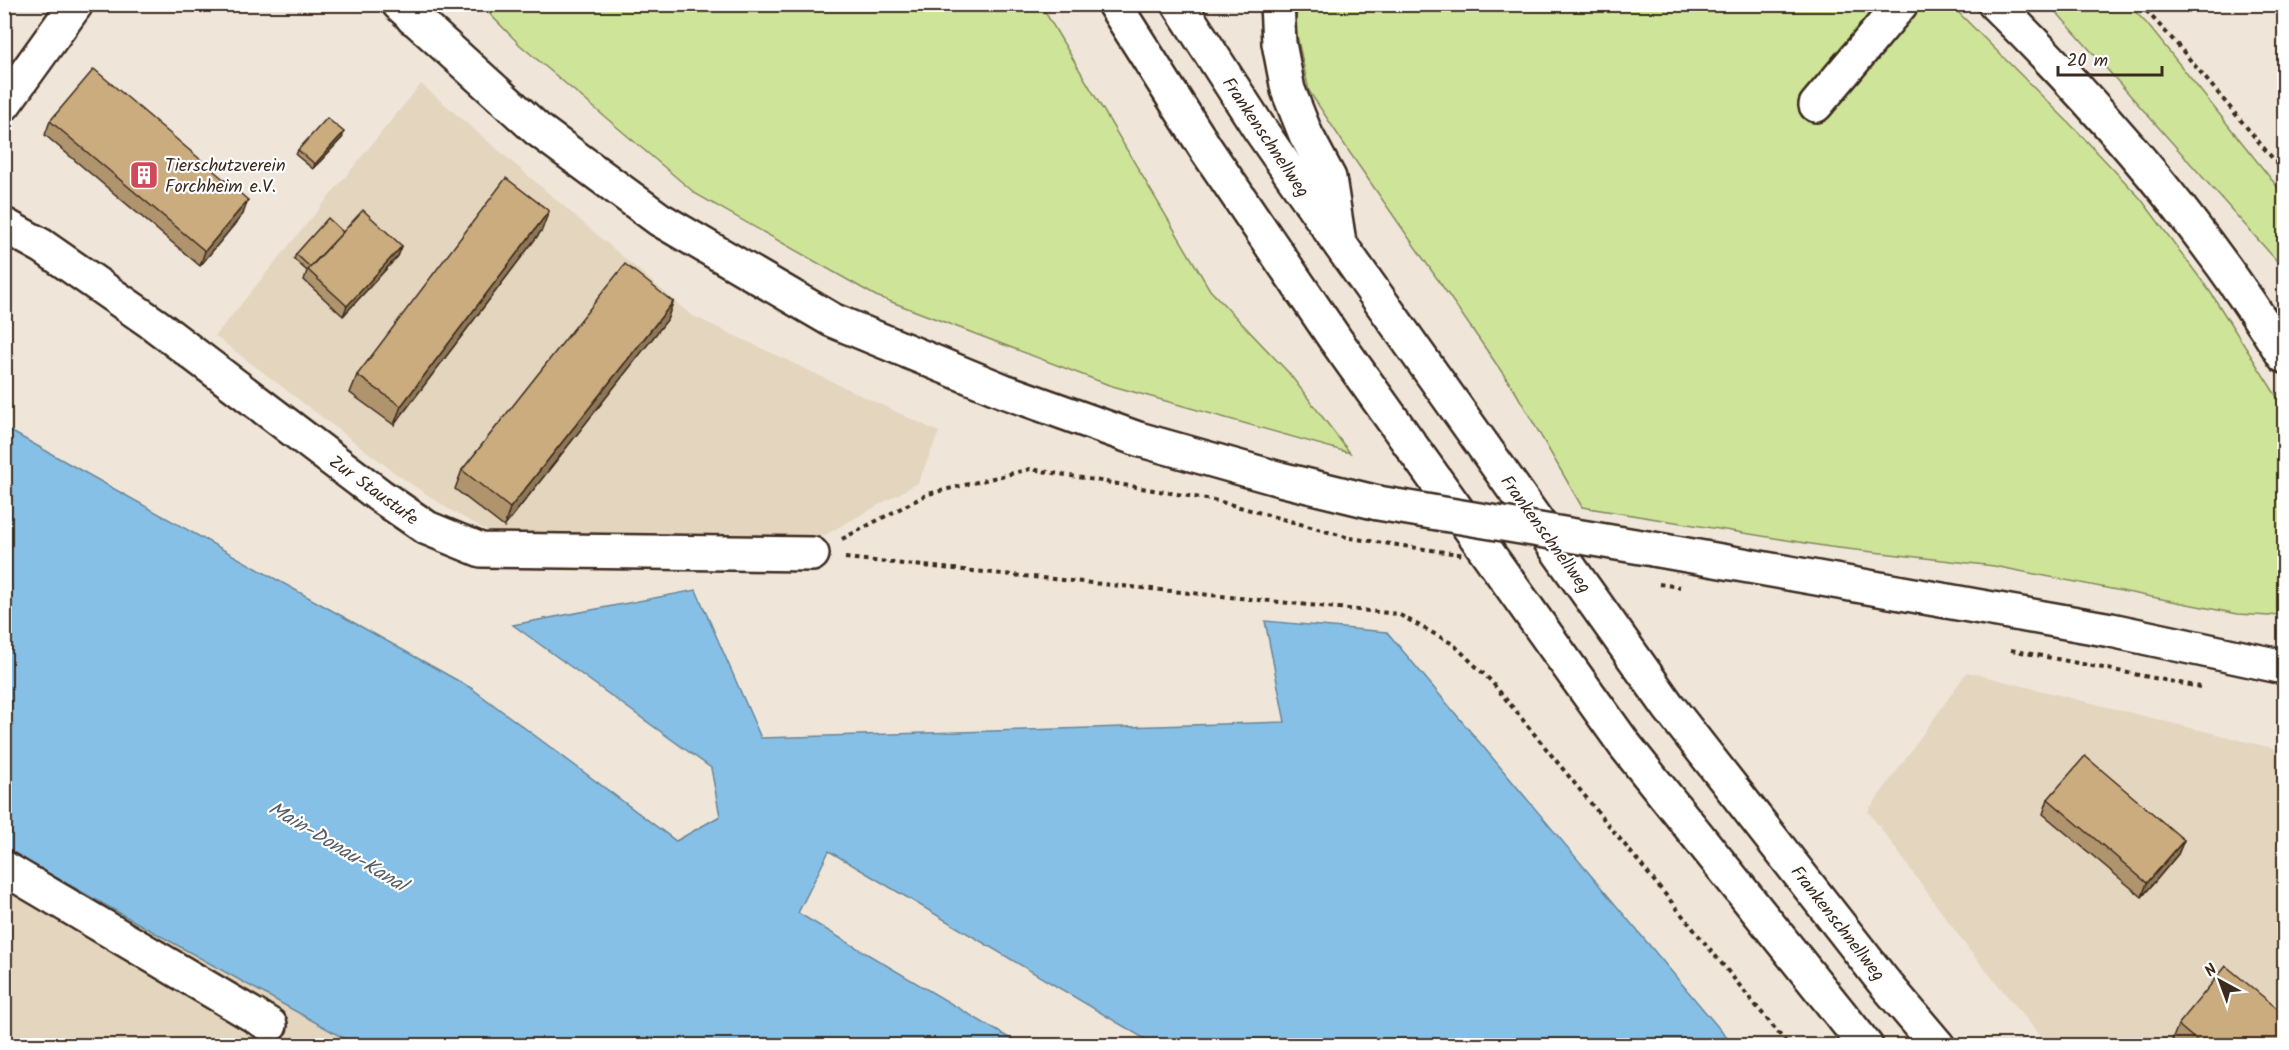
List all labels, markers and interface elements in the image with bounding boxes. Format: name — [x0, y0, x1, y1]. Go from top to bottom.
scale bar — [2058, 39, 2162, 77]
text: 20 m — [2067, 47, 2108, 76]
street label: Frankenschnellweg — [1214, 72, 1316, 204]
place label: Tierschutzverein Forchheim e.V. — [165, 152, 285, 202]
building icon: Tierschutzverein Forchheim e.V. — [128, 159, 160, 191]
street label: Zur Staustufe — [322, 449, 424, 534]
street label: Frankenschnellweg — [1492, 470, 1598, 600]
water label: Main-Donau-Kanal — [262, 794, 416, 904]
street label: Frankenschnellweg — [1782, 860, 1891, 988]
north arrow — [2190, 951, 2250, 1011]
text: N — [2199, 958, 2223, 984]

